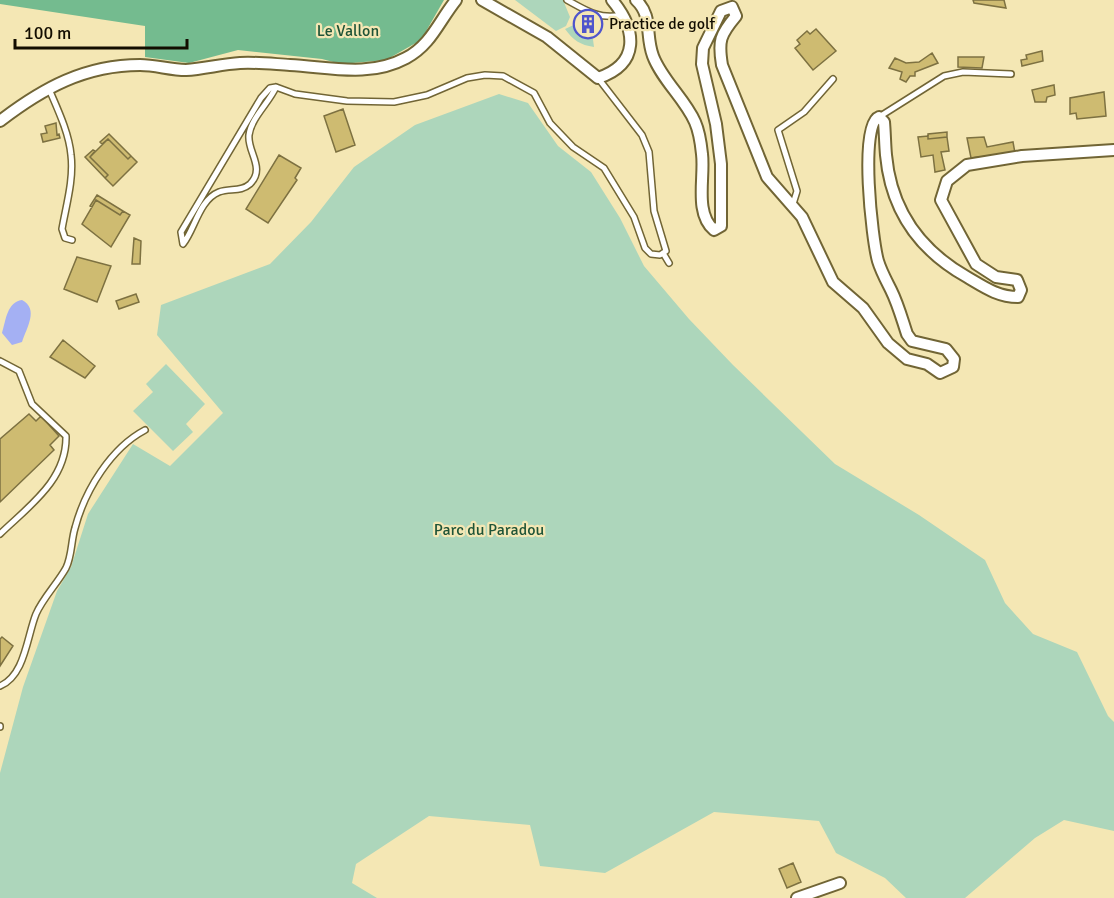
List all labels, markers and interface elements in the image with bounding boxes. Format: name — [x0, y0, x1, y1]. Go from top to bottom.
building icon: Practice de golf — [572, 8, 604, 40]
scale bar — [15, 12, 188, 50]
place label: Practice de golf — [609, 14, 716, 34]
park label: Le Vallon — [317, 21, 379, 41]
text: 100 m — [24, 22, 71, 44]
park label: Parc du Paradou — [434, 520, 544, 540]

